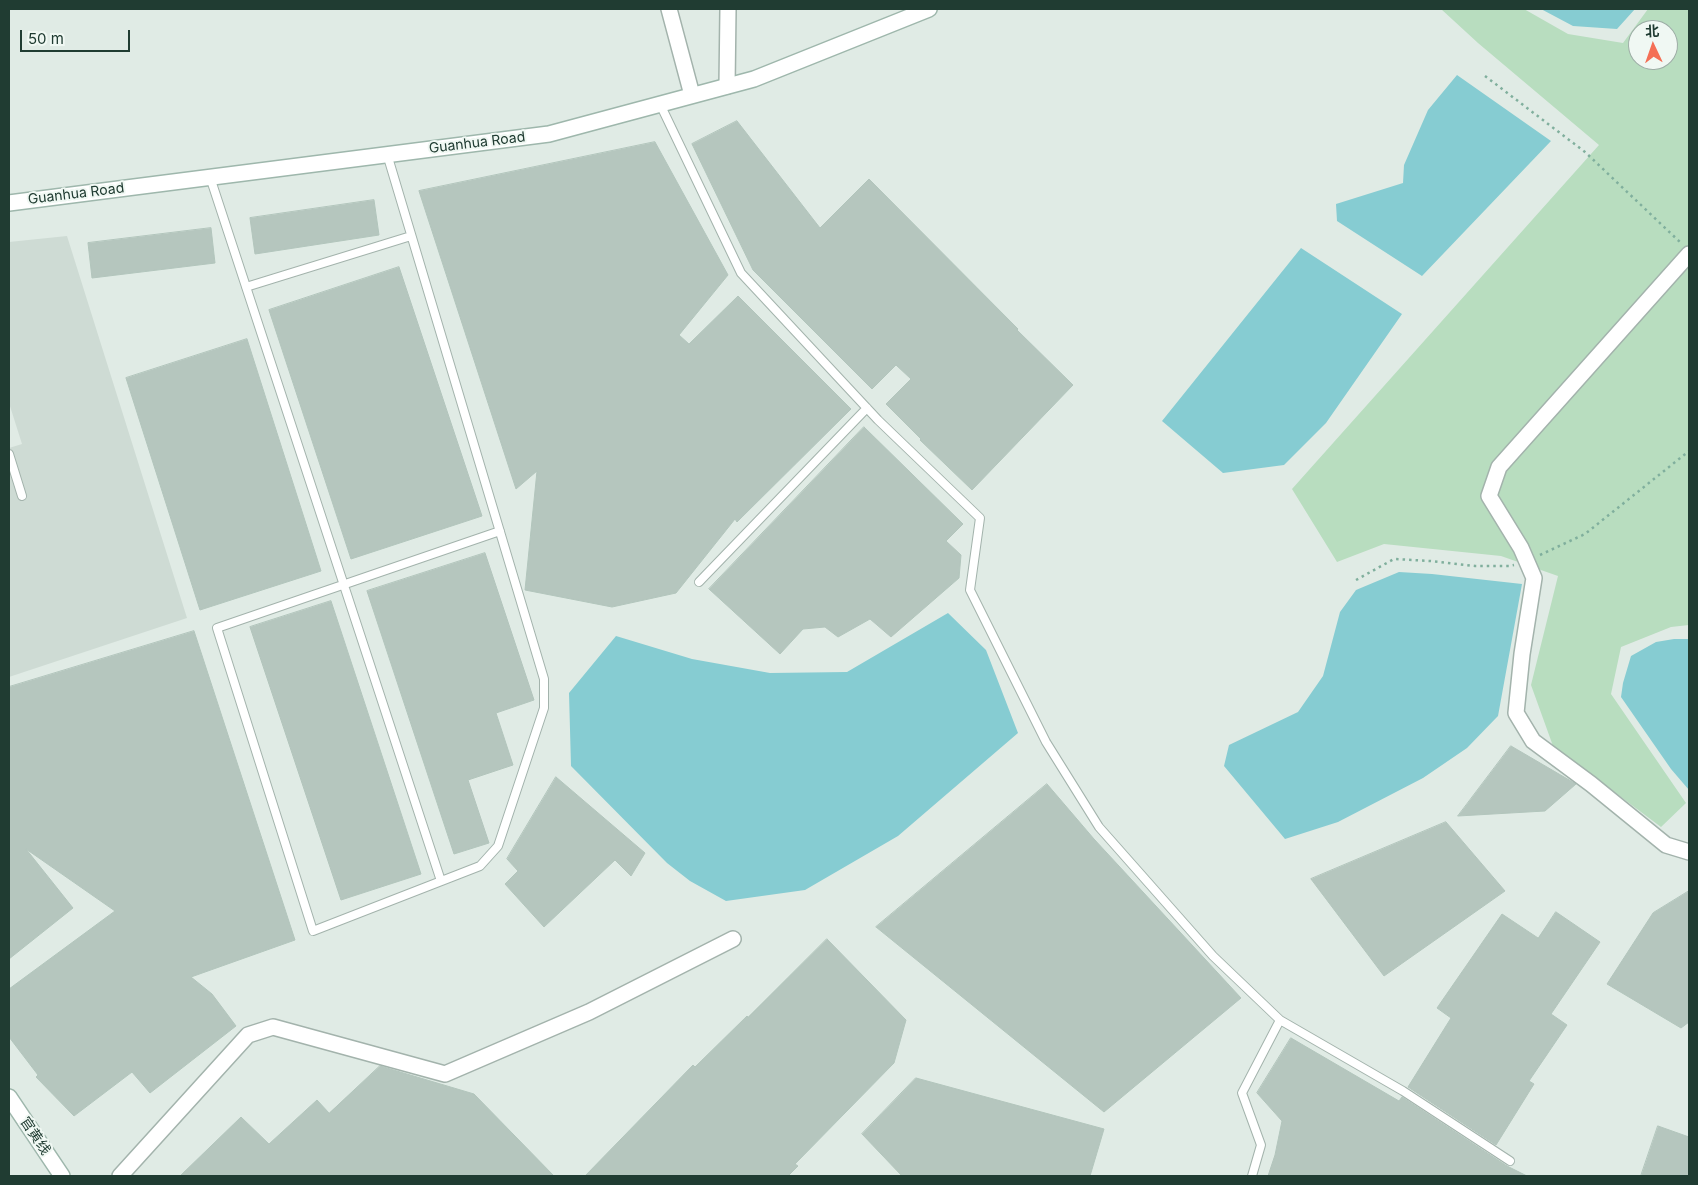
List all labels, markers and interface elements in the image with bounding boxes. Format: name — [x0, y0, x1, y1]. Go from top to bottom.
scale bar — [22, 20, 132, 52]
north arrow — [1628, 20, 1678, 70]
text: 北 — [1645, 22, 1660, 39]
text: 50 m — [28, 29, 64, 48]
street label: Guanhua Road — [428, 129, 526, 157]
street label: Guanhua Road — [27, 180, 125, 208]
street label: 官黄线 — [16, 1114, 54, 1158]

